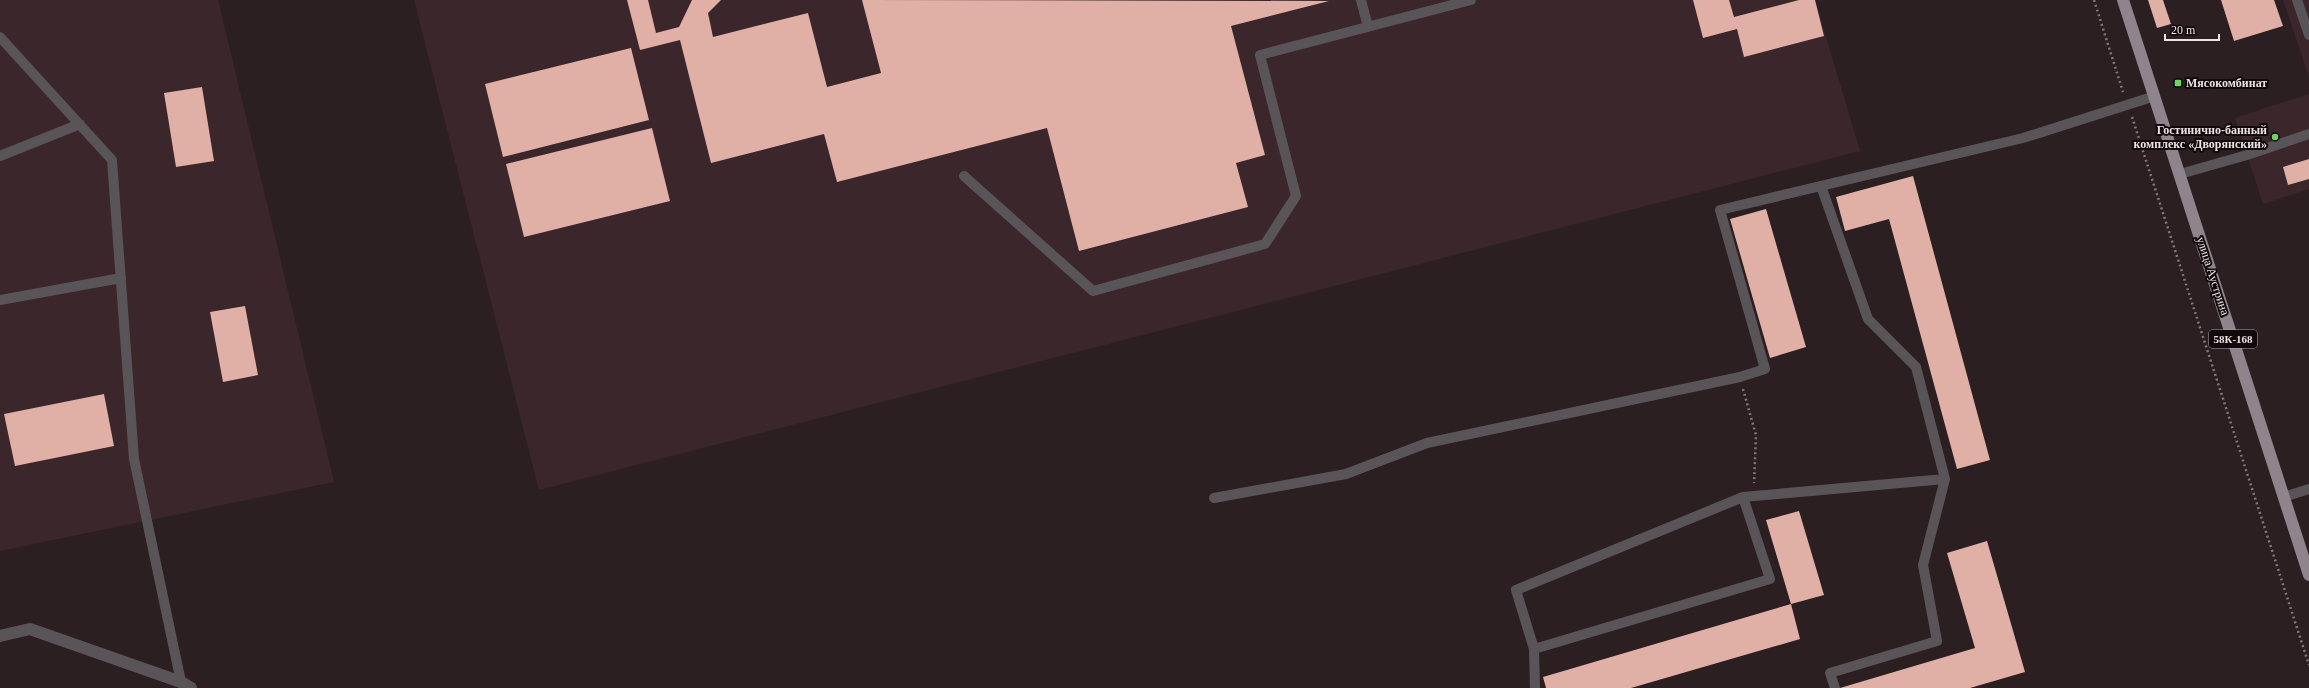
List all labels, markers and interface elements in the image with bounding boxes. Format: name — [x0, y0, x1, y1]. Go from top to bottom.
scale bar — [2165, 16, 2219, 42]
text: 20 m — [2171, 23, 2196, 37]
place label: Мясокомбинат — [2186, 76, 2267, 90]
marker: Мясокомбинат — [2173, 78, 2183, 88]
place label: Гостинично-банный комплекс «Дворянский» — [2134, 123, 2267, 151]
marker: Гостинично-банный комплекс «Дворянский» — [2270, 132, 2280, 142]
street label: улица Аустрина — [2194, 235, 2232, 318]
road number: 58К-168 — [2209, 330, 2257, 348]

